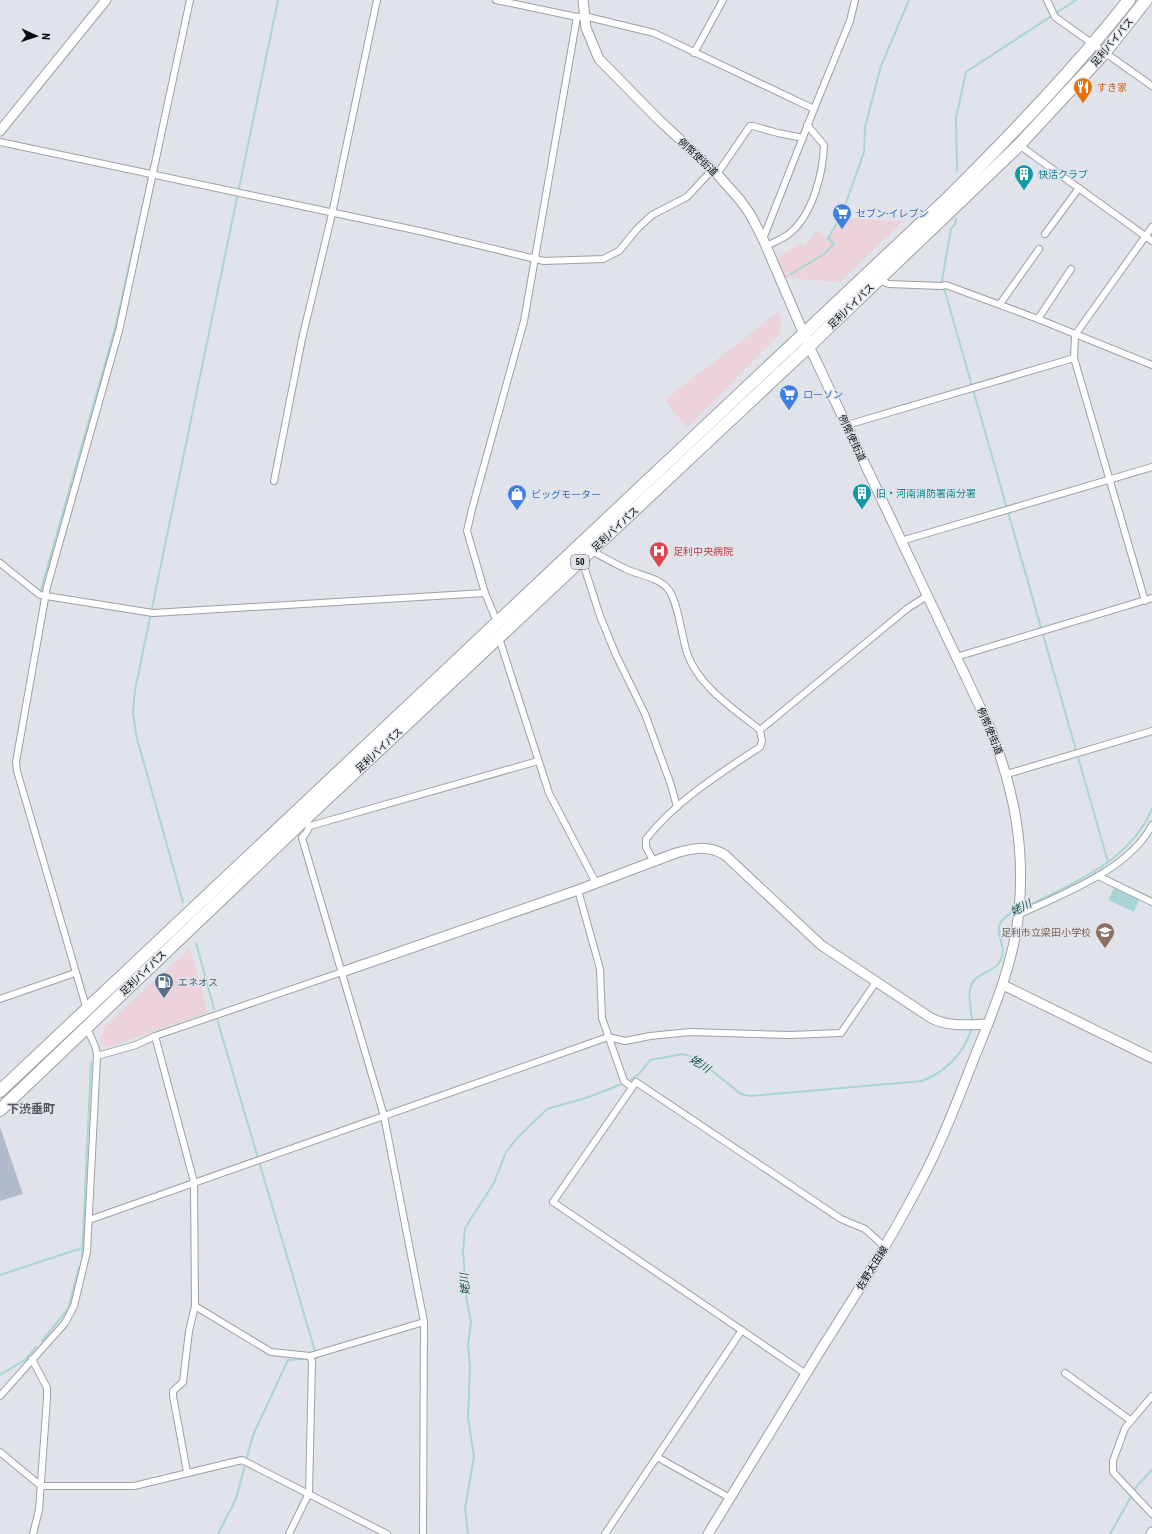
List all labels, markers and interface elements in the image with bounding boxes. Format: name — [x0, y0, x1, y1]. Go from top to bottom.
north arrow — [16, 16, 56, 56]
street label: 足利バイパス — [1089, 16, 1135, 68]
text: N — [39, 33, 52, 40]
restaurant icon: すき家 — [1072, 76, 1094, 104]
place label: すき家 — [1097, 82, 1127, 93]
street label: 例幣使街道 — [675, 135, 720, 178]
building icon: 快活クラブ — [1013, 163, 1035, 191]
place label: 快活クラブ — [1038, 169, 1088, 180]
supermarket icon: セブン-イレブン — [831, 202, 853, 230]
place label: セブン-イレブン — [856, 208, 928, 219]
street label: 足利バイパス — [826, 281, 876, 331]
supermarket icon: ローソン — [778, 383, 800, 411]
place label: ローソン — [803, 389, 843, 400]
street label: 例幣使街道 — [836, 412, 868, 463]
building icon: 旧・河南消防署南分署 — [851, 482, 873, 510]
shop icon: ビッグモーター — [506, 483, 528, 511]
place label: 旧・河南消防署南分署 — [876, 488, 976, 499]
place label: ビッグモーター — [531, 489, 601, 500]
street label: 足利バイパス — [589, 505, 641, 553]
hospital icon: 足利中央病院 — [648, 540, 670, 568]
place label: 足利中央病院 — [673, 546, 733, 557]
road number: 50 — [571, 555, 589, 569]
street label: 例幣使街道 — [975, 705, 1005, 756]
street label: 足利バイパス — [353, 726, 405, 774]
water label: 姥川 — [1008, 897, 1035, 919]
school or university icon: 足利市立梁田小学校 — [1094, 921, 1116, 949]
place label: 足利市立梁田小学校 — [1001, 927, 1091, 938]
street label: 足利バイパス — [118, 948, 168, 998]
fuel station icon: エネオス — [153, 971, 175, 999]
place label: エネオス — [178, 977, 218, 988]
water label: 姥川 — [687, 1053, 714, 1076]
district label: 下渋垂町 — [7, 1102, 55, 1116]
street label: 佐野太田線 — [854, 1244, 890, 1292]
water label: 姥川 — [458, 1272, 472, 1295]

